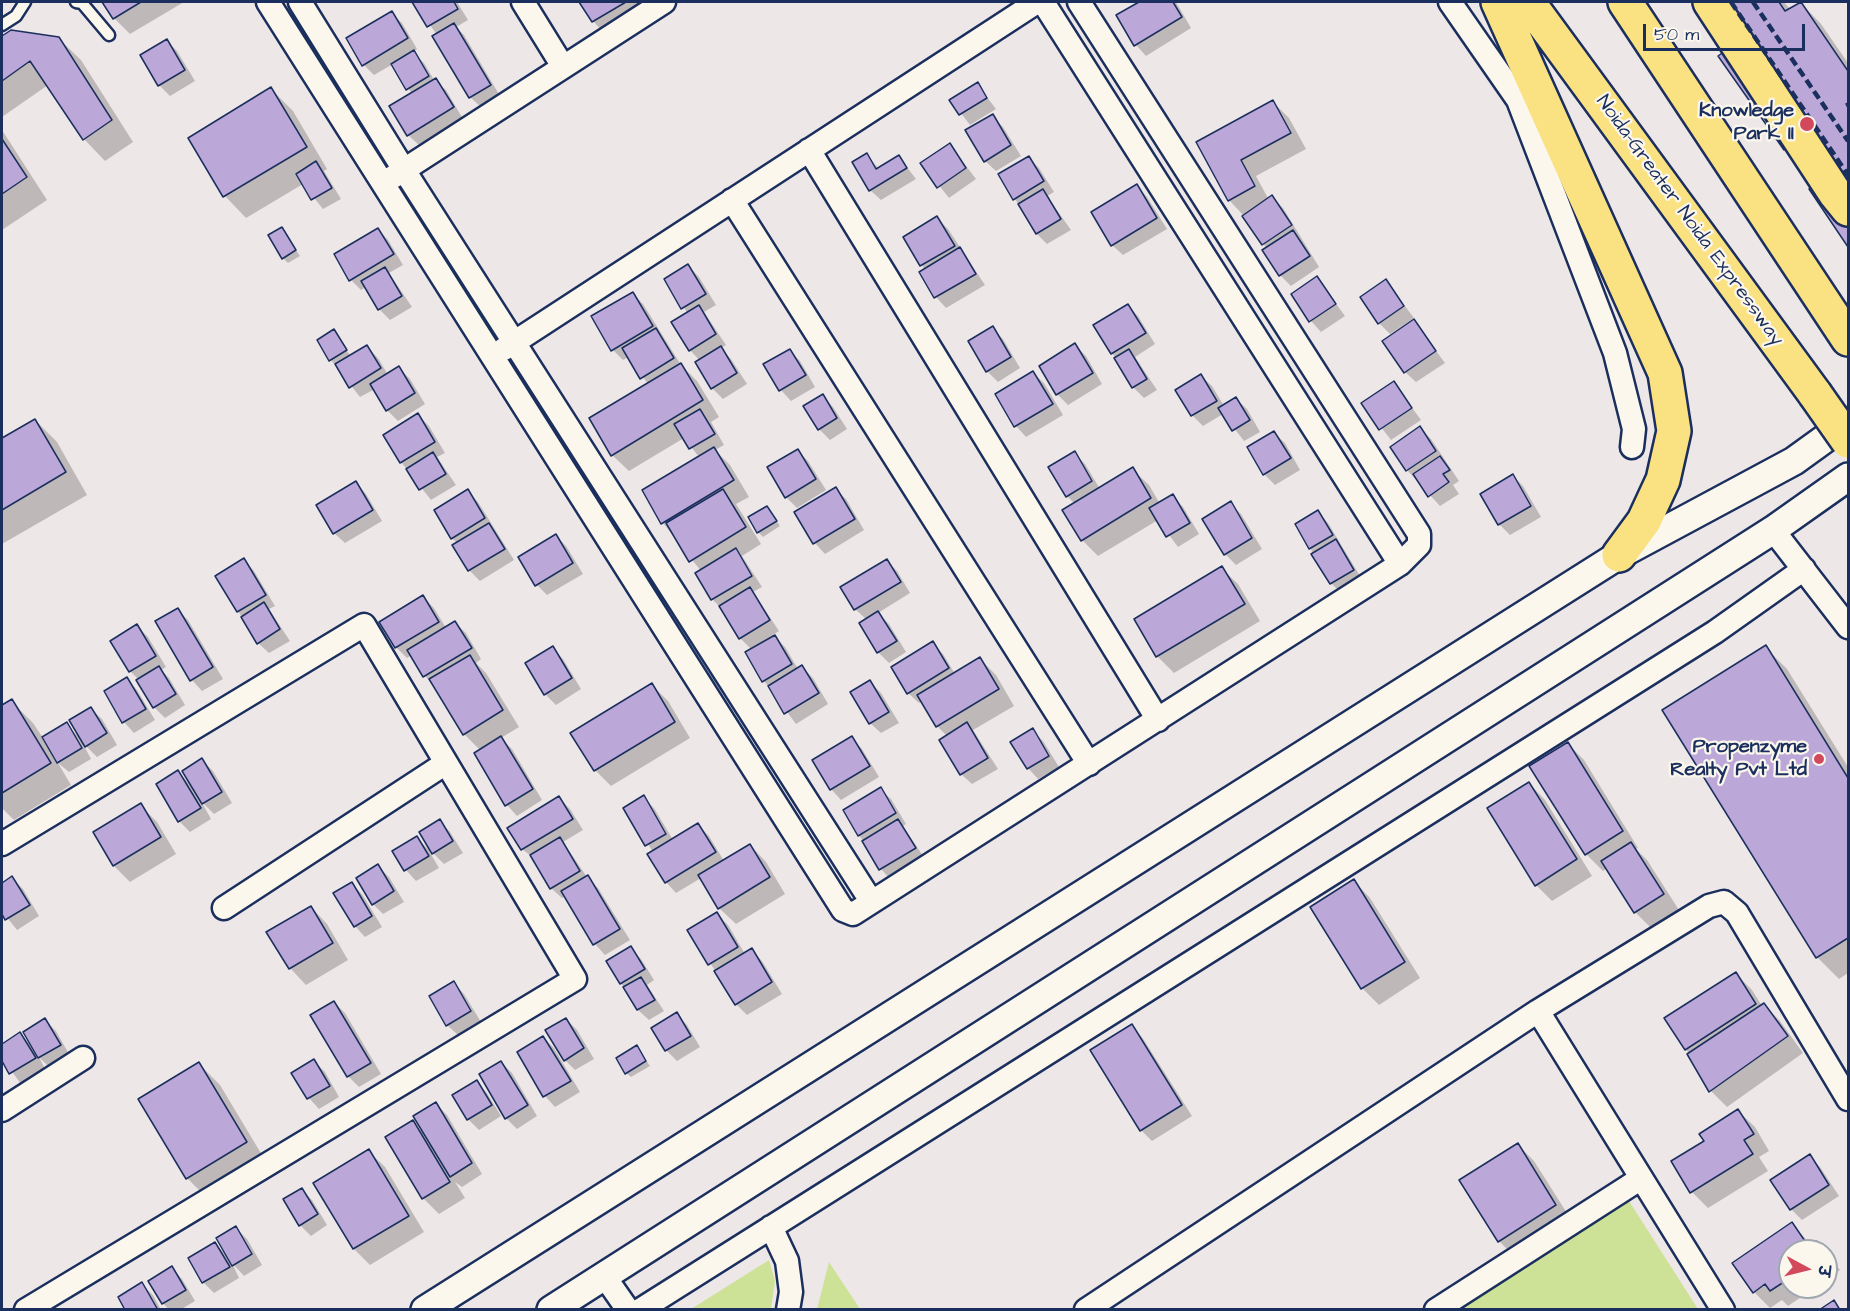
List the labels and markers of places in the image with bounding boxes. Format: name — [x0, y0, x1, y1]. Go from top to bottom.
place label: Knowledge Park II — [1699, 100, 1794, 147]
marker: Knowledge Park II — [1798, 115, 1816, 133]
place label: Propenzyme Realty Pvt Ltd — [1670, 736, 1807, 783]
marker: Propenzyme Realty Pvt Ltd — [1812, 752, 1826, 766]

